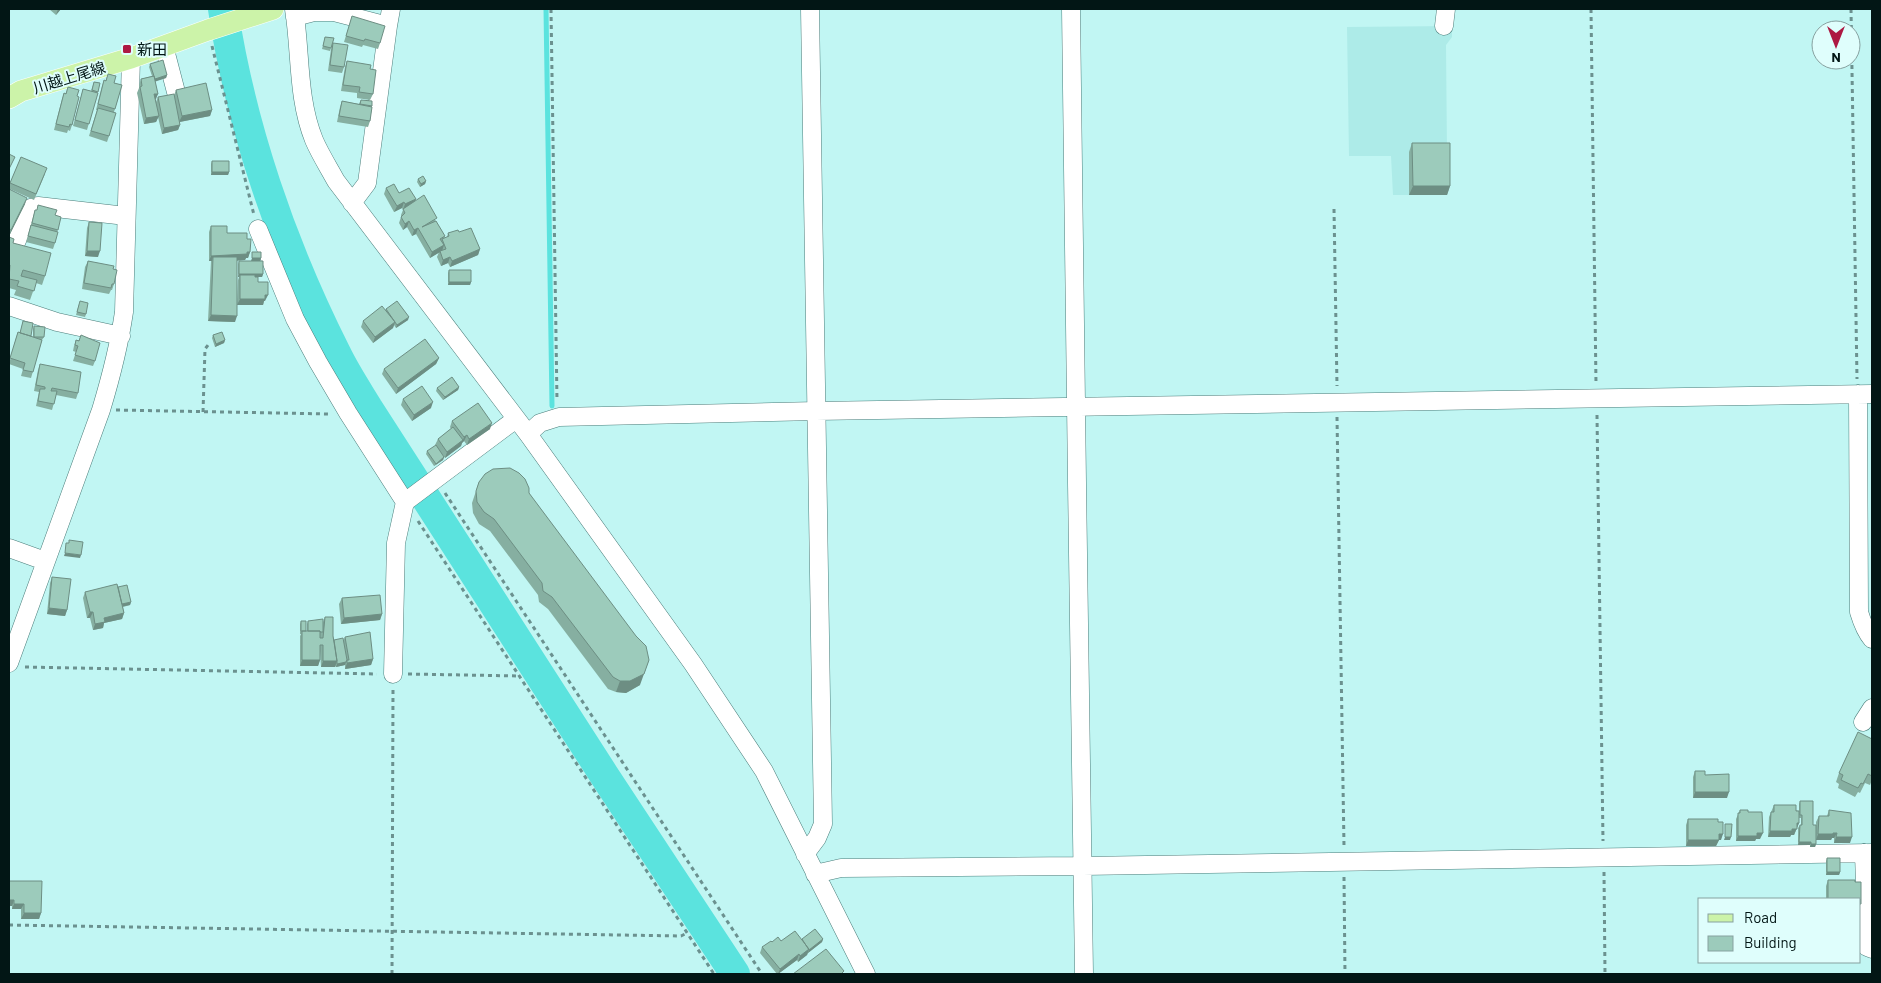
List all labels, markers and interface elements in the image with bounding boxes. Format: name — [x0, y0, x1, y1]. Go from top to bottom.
north arrow — [1811, 20, 1861, 70]
place label: 新田 — [137, 40, 167, 58]
marker: 新田 — [121, 43, 133, 55]
text: N — [1831, 50, 1841, 67]
street label: 川越上尾線 — [30, 57, 108, 97]
legend — [1698, 898, 1861, 963]
text: Road — [1744, 908, 1777, 926]
text: Building — [1744, 933, 1797, 951]

